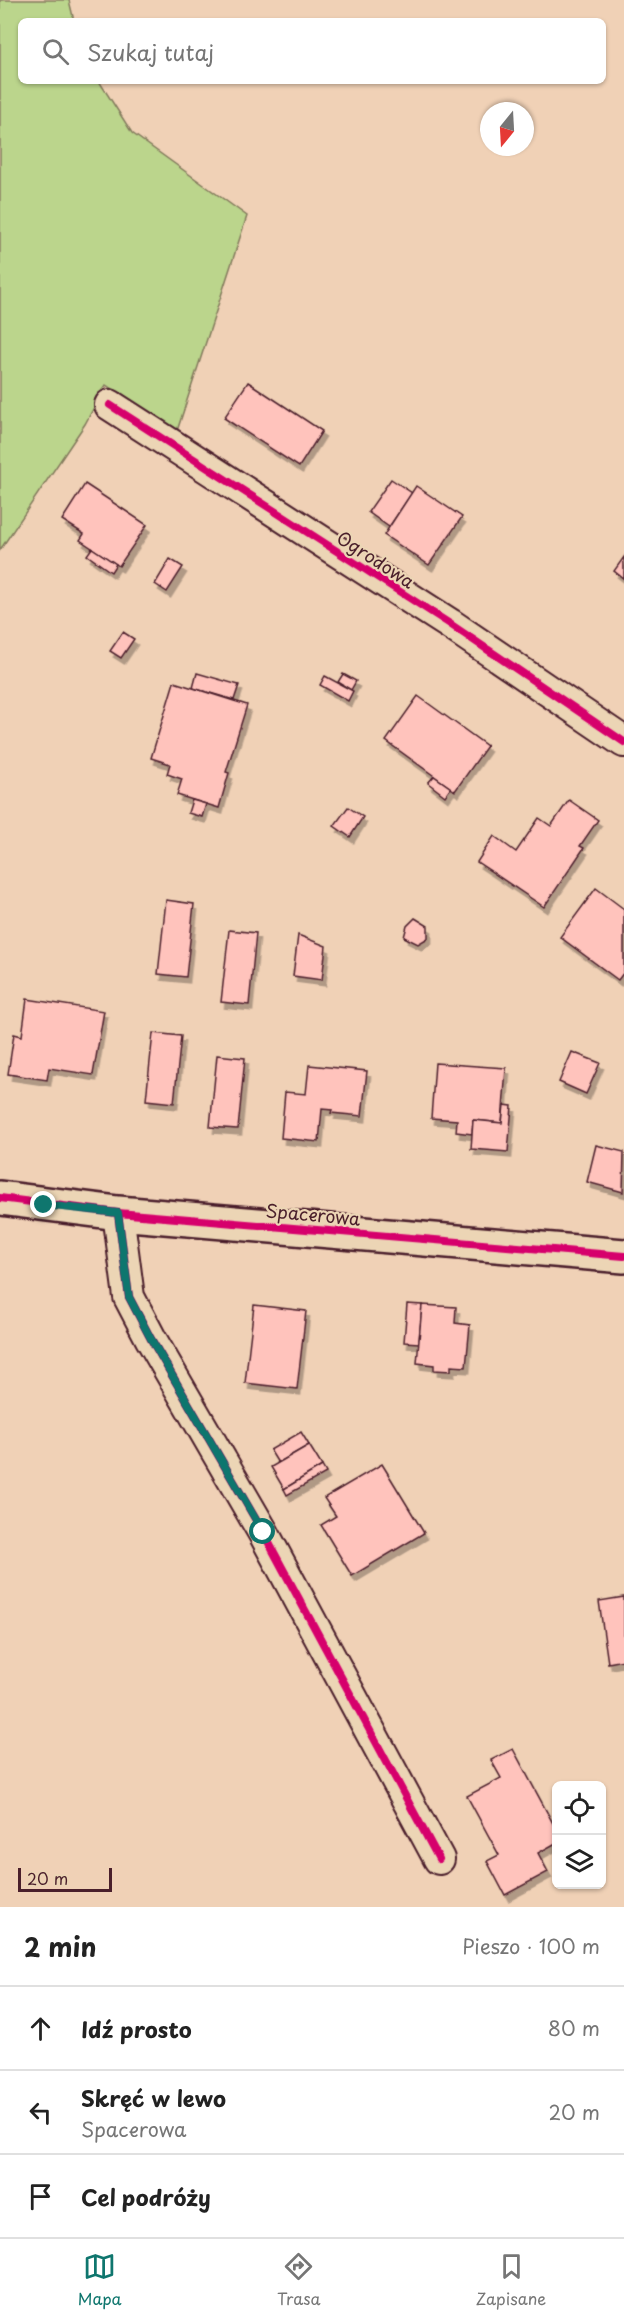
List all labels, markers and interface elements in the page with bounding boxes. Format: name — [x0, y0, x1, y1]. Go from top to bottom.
search box — [18, 18, 606, 84]
icon: search — [39, 35, 72, 68]
text: Szukaj tutaj — [87, 35, 214, 68]
north arrow — [480, 102, 534, 156]
street label: Ogrodowa — [332, 524, 421, 595]
route end — [30, 1191, 56, 1217]
street label: Spacerowa — [265, 1196, 362, 1232]
route start — [249, 1518, 275, 1544]
map controls — [552, 1781, 606, 1889]
button: locate — [552, 1781, 606, 1835]
button: layers — [552, 1835, 606, 1889]
scale bar — [18, 1865, 112, 1892]
text: 20 m — [27, 1866, 68, 1890]
text: 2 min — [24, 1927, 97, 1966]
text: Pieszo · 100 m — [462, 1931, 600, 1961]
icon: ahead — [24, 2012, 57, 2045]
text: Idź prosto — [81, 2012, 192, 2045]
text: 80 m — [548, 2013, 600, 2043]
text: Skręć w lewo — [81, 2081, 226, 2114]
icon: left — [24, 2096, 57, 2129]
text: 20 m — [548, 2097, 600, 2127]
text: Spacerowa — [81, 2114, 186, 2144]
icon: arrive — [24, 2180, 57, 2213]
text: Cel podróży — [81, 2180, 211, 2213]
tab: Mapa — [78, 2250, 122, 2310]
tab: Trasa — [277, 2250, 321, 2310]
tab: Zapisane — [476, 2250, 546, 2310]

